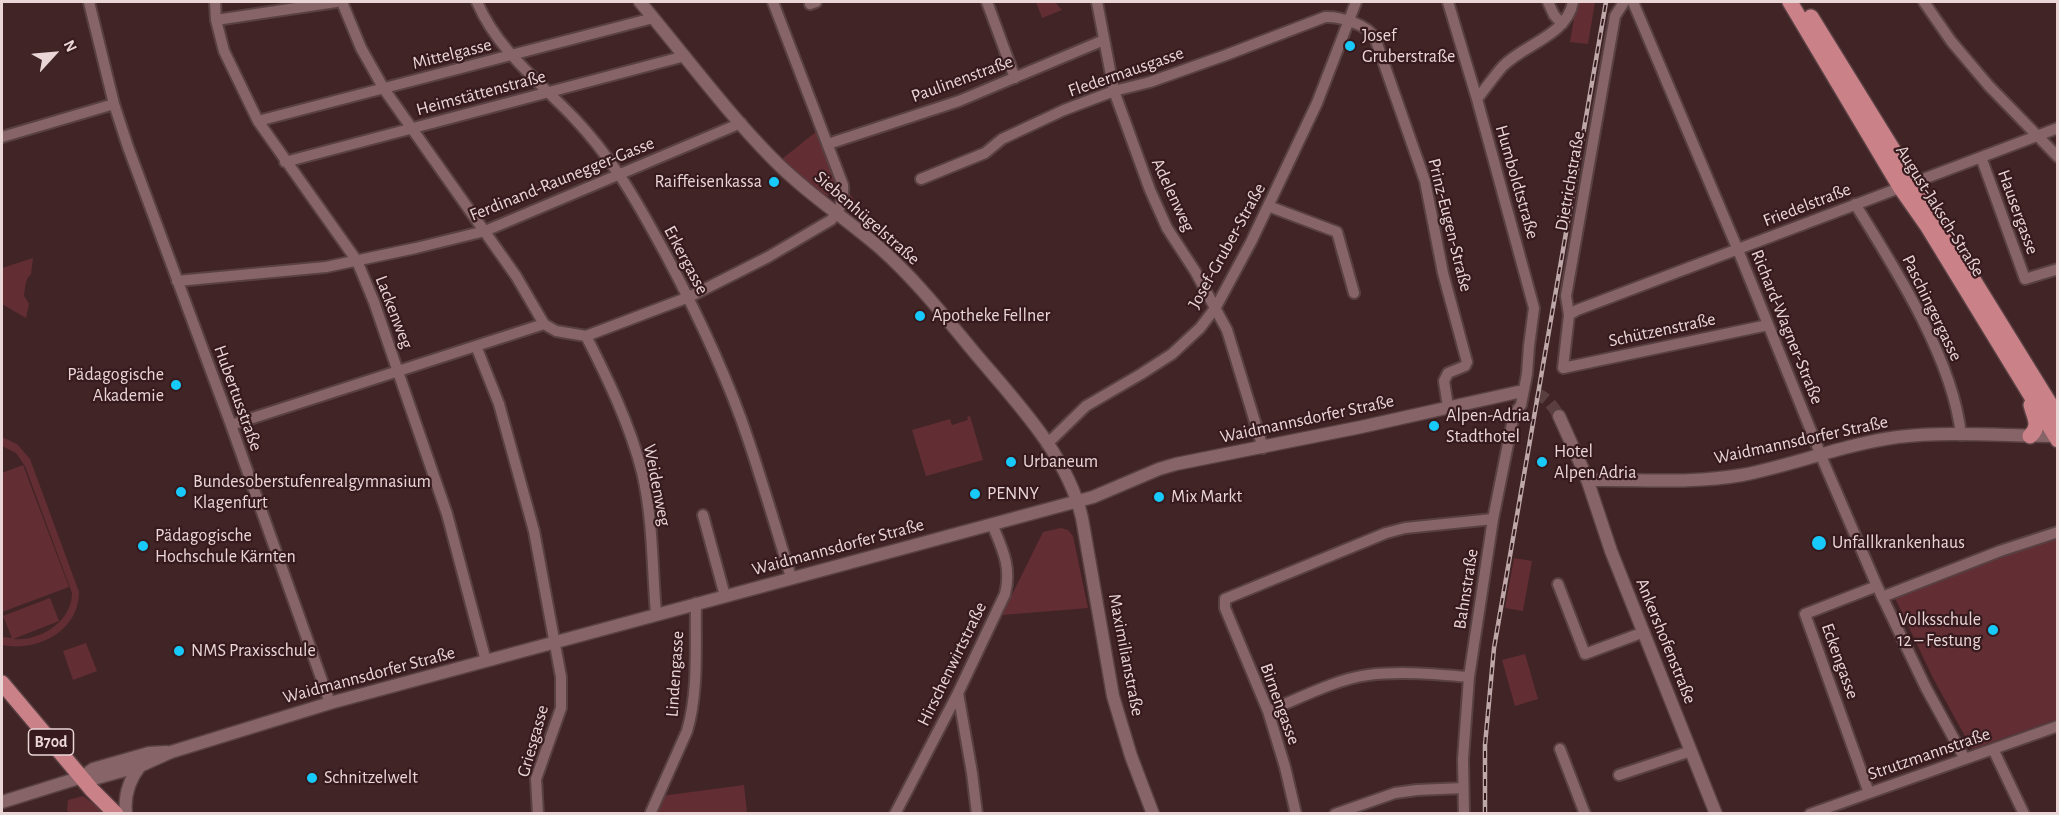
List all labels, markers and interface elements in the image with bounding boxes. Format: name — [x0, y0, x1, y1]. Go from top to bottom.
north arrow — [24, 24, 84, 84]
place label: Josef Gruberstraße — [1362, 25, 1455, 68]
street label: Mittelgasse — [410, 34, 494, 74]
text: N — [61, 38, 80, 55]
marker: Josef Gruberstraße — [1343, 39, 1357, 53]
street label: Fledermausgasse — [1065, 42, 1187, 102]
street label: Paulinenstraße — [908, 51, 1016, 107]
street label: Heimstättenstraße — [414, 65, 548, 121]
street label: Humboldtstraße — [1490, 122, 1544, 242]
street label: Dietrichstraße — [1551, 129, 1589, 233]
street label: Ferdinand-Raunegger-Gasse — [466, 132, 658, 226]
street label: August-Jaksch-Straße — [1891, 141, 1989, 281]
street label: Adelenweg — [1147, 155, 1199, 235]
street label: Prinz-Eugen-Straße — [1423, 156, 1477, 294]
street label: Siebenhügelstraße — [810, 166, 924, 270]
street label: Hausergasse — [1993, 167, 2043, 257]
place label: Raiffeisenkassa — [654, 171, 762, 193]
marker: Raiffeisenkassa — [767, 175, 781, 189]
street label: Friedelstraße — [1760, 178, 1854, 232]
street label: Josef-Gruber-Straße — [1184, 179, 1270, 313]
street label: Erkergasse — [659, 222, 713, 298]
street label: Richard-Wagner-Straße — [1746, 247, 1828, 407]
street label: Paschingergasse — [1897, 252, 1967, 364]
street label: Lackenweg — [370, 272, 418, 352]
place label: Apotheke Fellner — [932, 305, 1050, 327]
street label: Schützenstraße — [1607, 308, 1717, 352]
marker: Apotheke Fellner — [913, 309, 927, 323]
street label: Hubertusstraße — [209, 342, 267, 454]
place label: Pädagogische Akademie — [67, 364, 164, 406]
marker: Pädagogische Akademie — [169, 378, 183, 392]
street label: Waidmannsdorfer Straße — [1218, 390, 1396, 448]
place label: Alpen-Adria Stadthotel — [1446, 405, 1530, 448]
street label: Waidmannsdorfer Straße — [1712, 411, 1890, 469]
marker: Alpen-Adria Stadthotel — [1427, 419, 1441, 433]
place label: Hotel Alpen Adria — [1554, 441, 1636, 484]
street label: Weidenweg — [638, 442, 676, 528]
place label: Urbaneum — [1023, 451, 1098, 473]
marker: Urbaneum — [1004, 455, 1018, 469]
marker: Hotel Alpen Adria — [1535, 455, 1549, 469]
place label: Bundesoberstufenrealgymnasium Klagenfurt — [193, 471, 431, 514]
place label: PENNY — [987, 483, 1039, 505]
marker: Bundesoberstufenrealgymnasium Klagenfurt — [174, 485, 188, 499]
place label: Mix Markt — [1171, 486, 1242, 508]
marker: PENNY — [968, 487, 982, 501]
marker: Mix Markt — [1152, 490, 1166, 504]
street label: Waidmannsdorfer Straße — [750, 514, 926, 580]
place label: Pädagogische Hochschule Kärnten — [155, 525, 296, 568]
place label: Unfallkrankenhaus — [1832, 532, 1965, 554]
marker: Unfallkrankenhaus — [1810, 534, 1828, 552]
marker: Pädagogische Hochschule Kärnten — [136, 539, 150, 553]
street label: Bahnstraße — [1449, 547, 1483, 631]
street label: Ankershofenstraße — [1631, 575, 1701, 707]
street label: Maximilianstraße — [1104, 592, 1148, 718]
street label: Hirschenwirtstraße — [913, 598, 991, 730]
place label: Volksschule 12 – Festung — [1897, 609, 1981, 652]
street label: Eckengasse — [1816, 620, 1864, 702]
marker: Volksschule 12 – Festung — [1986, 623, 2000, 637]
street label: Lindengasse — [661, 630, 689, 718]
place label: NMS Praxisschule — [191, 640, 316, 662]
street label: Waidmannsdorfer Straße — [281, 642, 457, 708]
marker: NMS Praxisschule — [172, 644, 186, 658]
street label: Birnengasse — [1255, 660, 1305, 748]
street label: Griesgasse — [512, 702, 554, 780]
street label: Strutzmannstraße — [1865, 723, 1993, 785]
road number: B70d — [28, 729, 74, 755]
place label: Schnitzelwelt — [324, 767, 418, 789]
marker: Schnitzelwelt — [305, 771, 319, 785]

